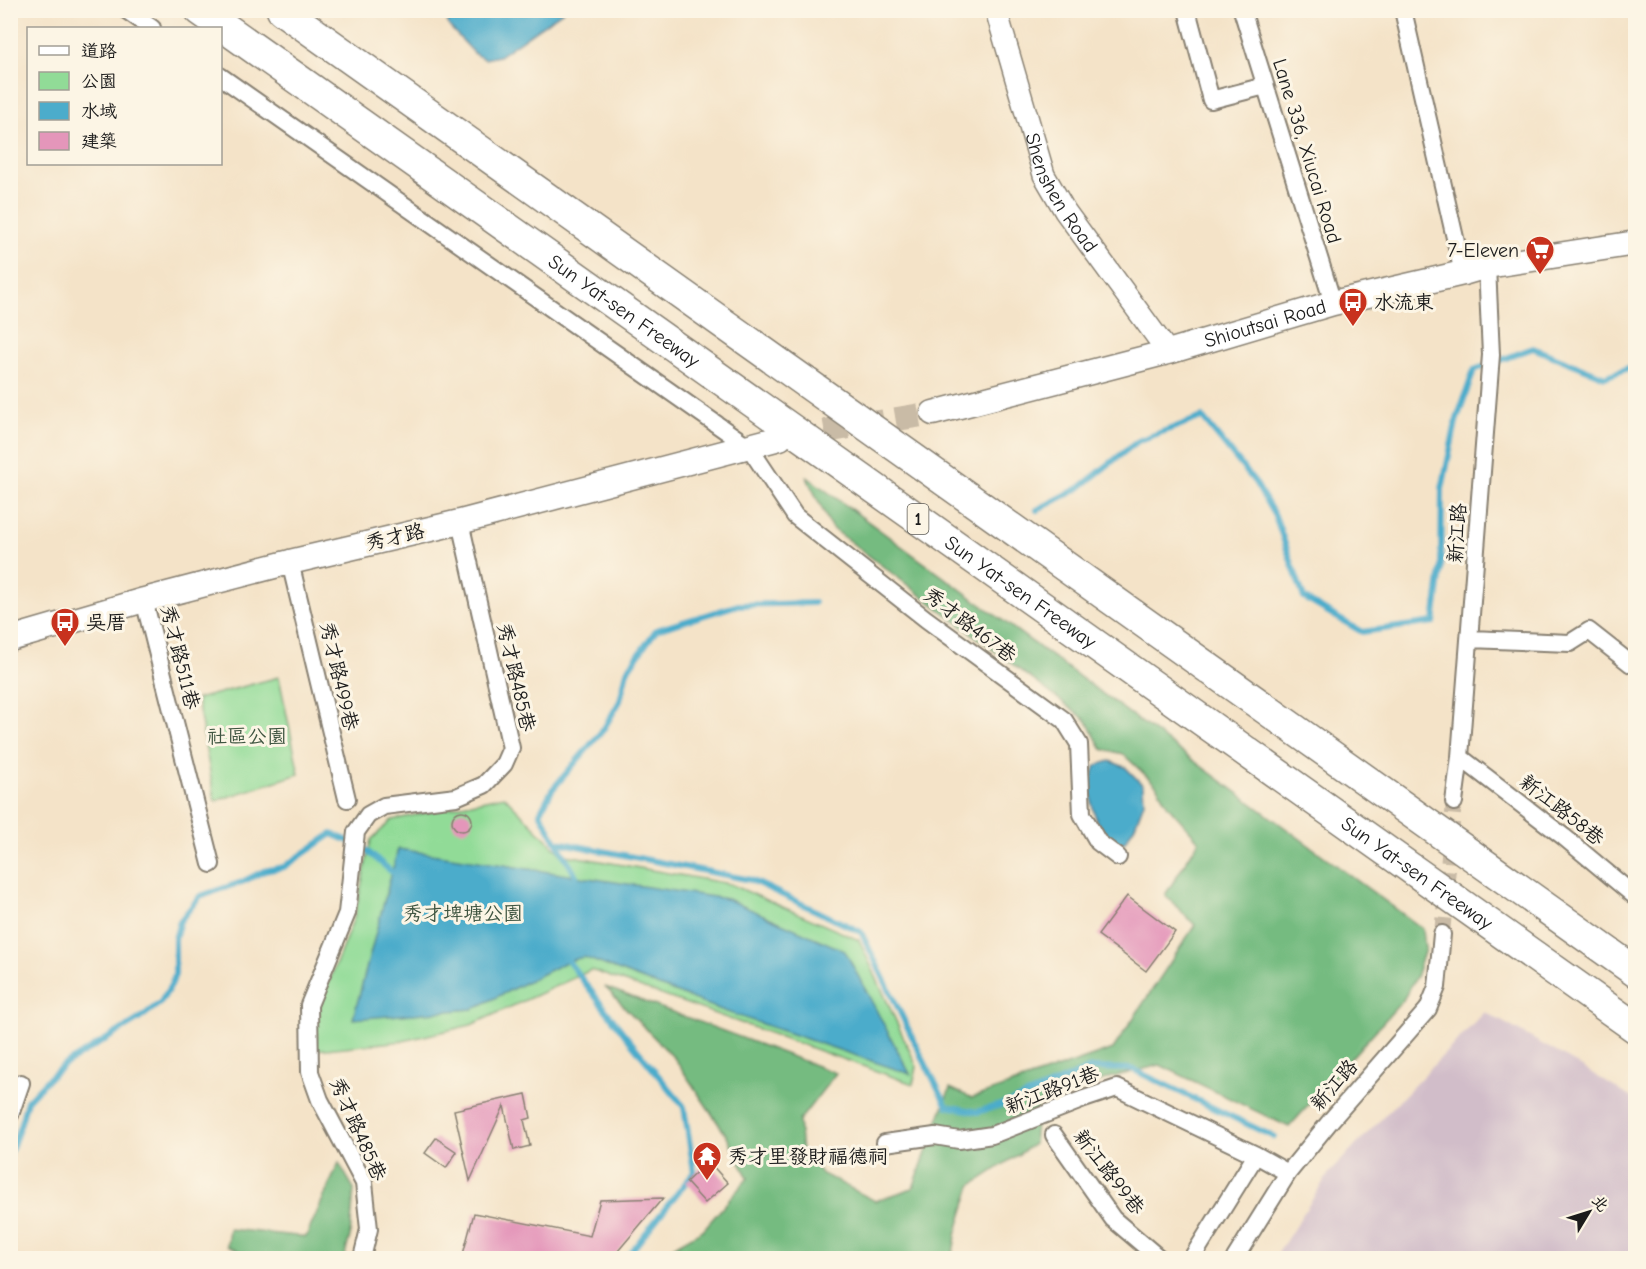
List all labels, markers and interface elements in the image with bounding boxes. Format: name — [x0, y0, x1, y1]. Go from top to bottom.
legend — [27, 27, 222, 165]
text: 道路 — [81, 41, 117, 62]
street label: Lane 336, Xiucai Road — [1268, 56, 1346, 246]
text: 公園 — [81, 71, 117, 92]
text: 水域 — [81, 101, 117, 122]
street label: Shenshen Road — [1021, 130, 1103, 257]
text: 建築 — [81, 131, 117, 152]
supermarket icon: 7-Eleven — [1524, 234, 1556, 276]
place label: 7-Eleven — [1448, 239, 1519, 262]
street label: Sun Yat-sen Freeway — [544, 249, 704, 372]
bus stop icon: 水流東 — [1337, 286, 1369, 328]
place label: 水流東 — [1374, 291, 1434, 314]
street label: Shioutsai Road — [1201, 294, 1329, 352]
street label: 新江路 — [1443, 501, 1471, 564]
road number: 1 — [908, 504, 928, 534]
street label: 秀才路 — [363, 519, 428, 555]
street label: Sun Yat-sen Freeway — [941, 530, 1101, 653]
street label: 秀才路467巷 — [919, 583, 1022, 668]
street label: 秀才路511巷 — [156, 602, 204, 713]
bus stop icon: 吳厝 — [49, 606, 81, 648]
place label: 吳厝 — [86, 611, 126, 634]
street label: 秀才路499巷 — [315, 619, 363, 734]
street label: 秀才路485巷 — [492, 620, 540, 735]
park label: 社區公園 — [207, 725, 287, 748]
street label: 新江路58巷 — [1515, 770, 1610, 851]
street label: Sun Yat-sen Freeway — [1337, 811, 1497, 934]
park label: 秀才埤塘公園 — [403, 902, 523, 925]
street label: 新江路 — [1306, 1054, 1363, 1115]
street label: 新江路91巷 — [1002, 1061, 1103, 1118]
street label: 秀才路485巷 — [325, 1074, 391, 1185]
street label: 新江路99巷 — [1069, 1125, 1150, 1220]
temple icon: 秀才里發財福德祠 — [691, 1140, 723, 1182]
place label: 秀才里發財福德祠 — [728, 1145, 888, 1168]
north arrow — [1559, 1182, 1619, 1242]
text: 北 — [1588, 1192, 1612, 1215]

